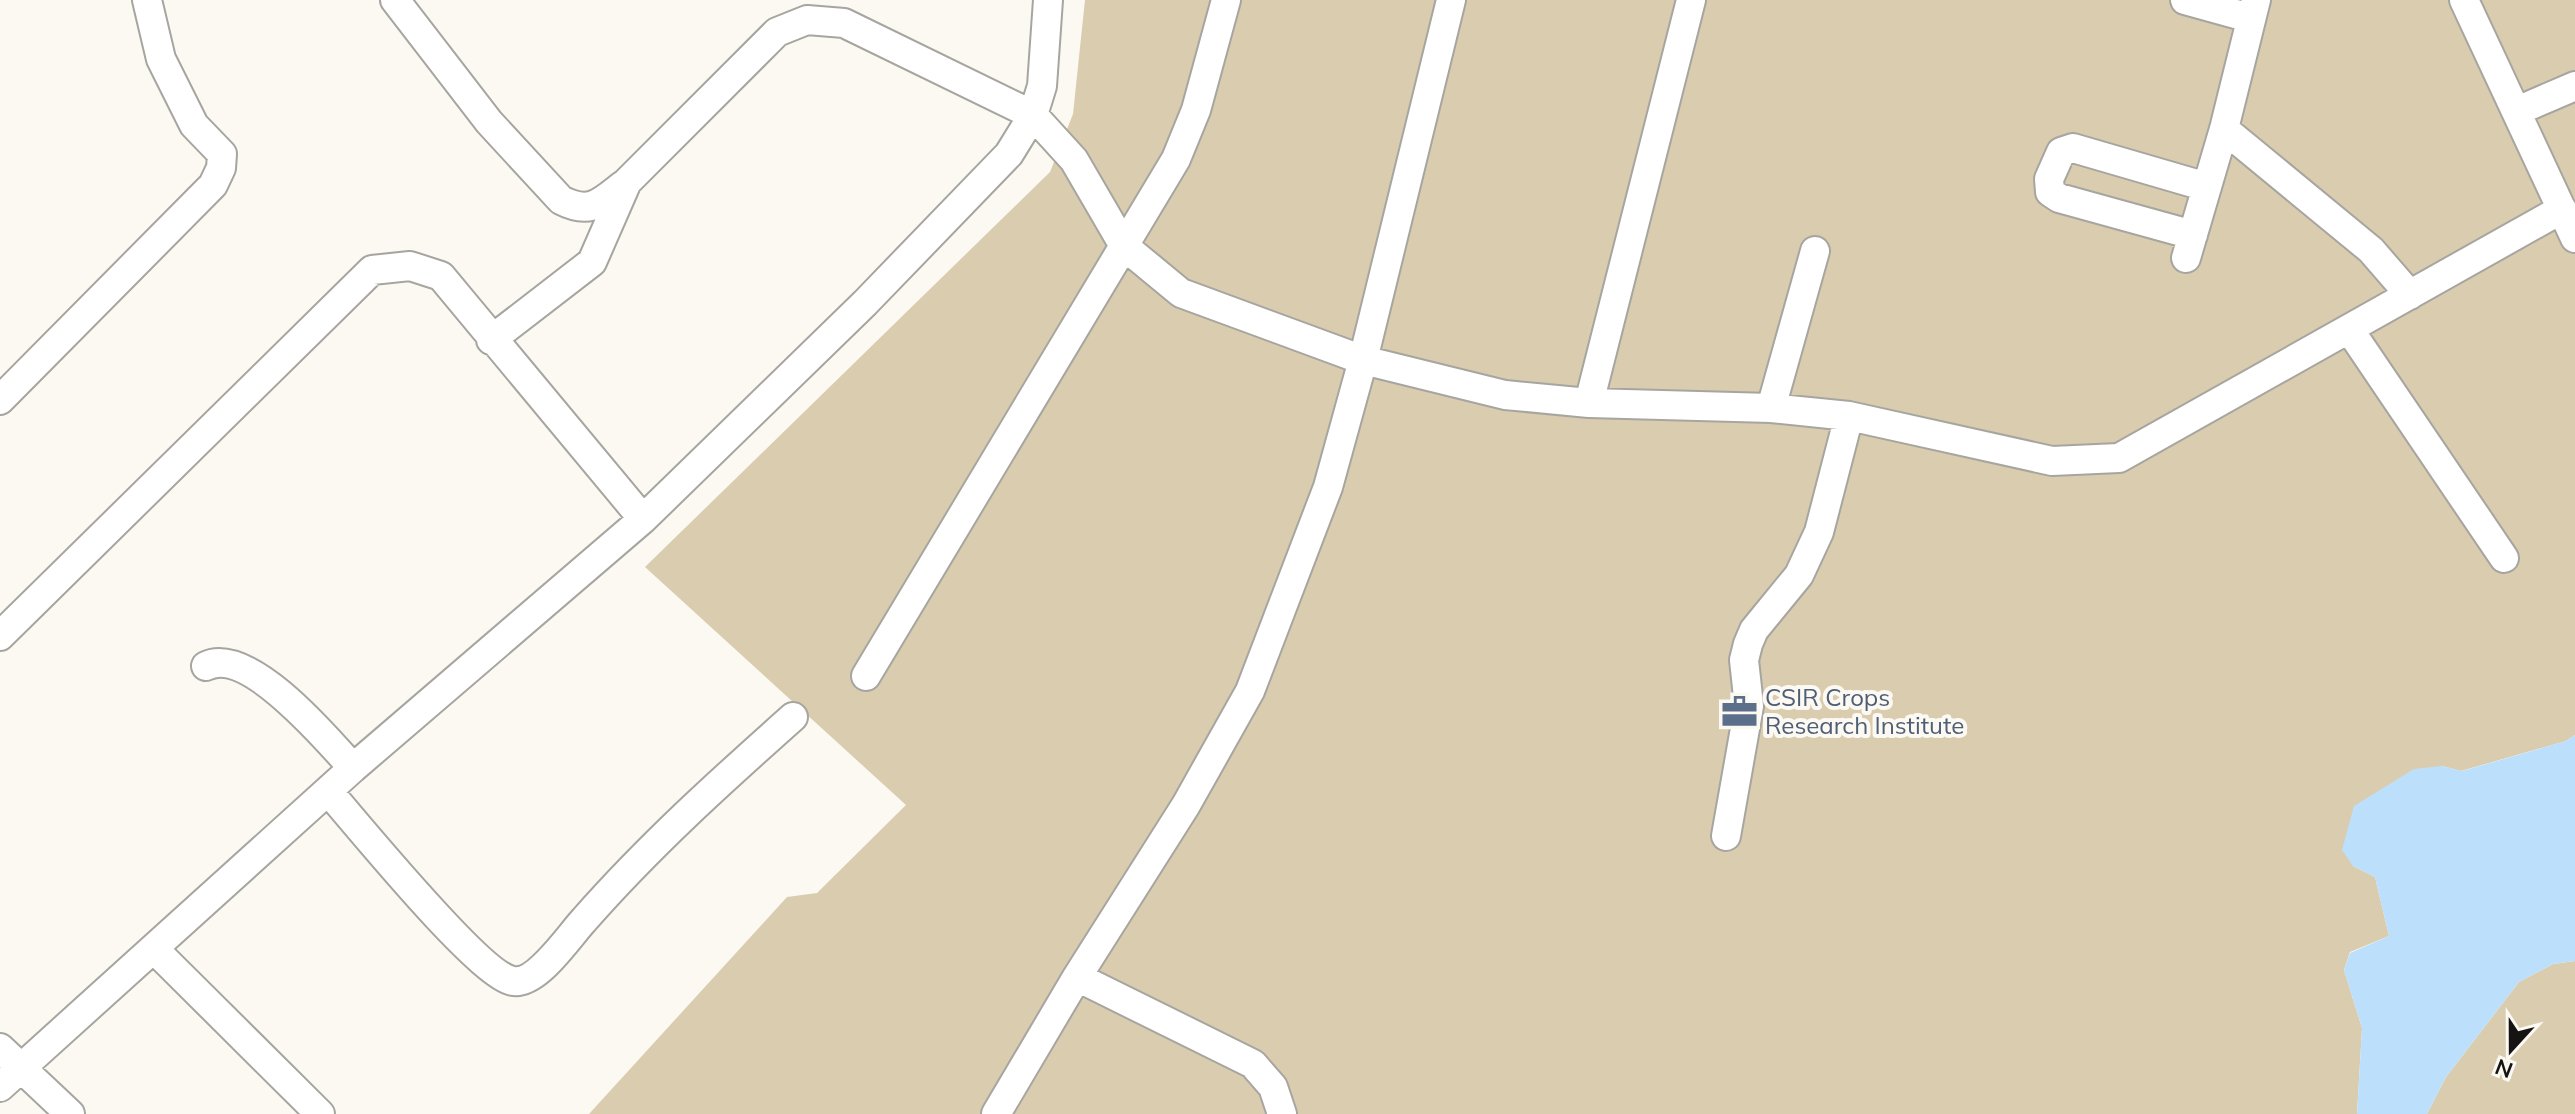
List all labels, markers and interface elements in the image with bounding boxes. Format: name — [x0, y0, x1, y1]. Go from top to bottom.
place label: CSIR Crops Research Institute — [1765, 682, 1964, 740]
office icon: CSIR Crops Research Institute — [1720, 692, 1758, 730]
north arrow — [2471, 1010, 2551, 1090]
text: N — [2491, 1053, 2517, 1085]

